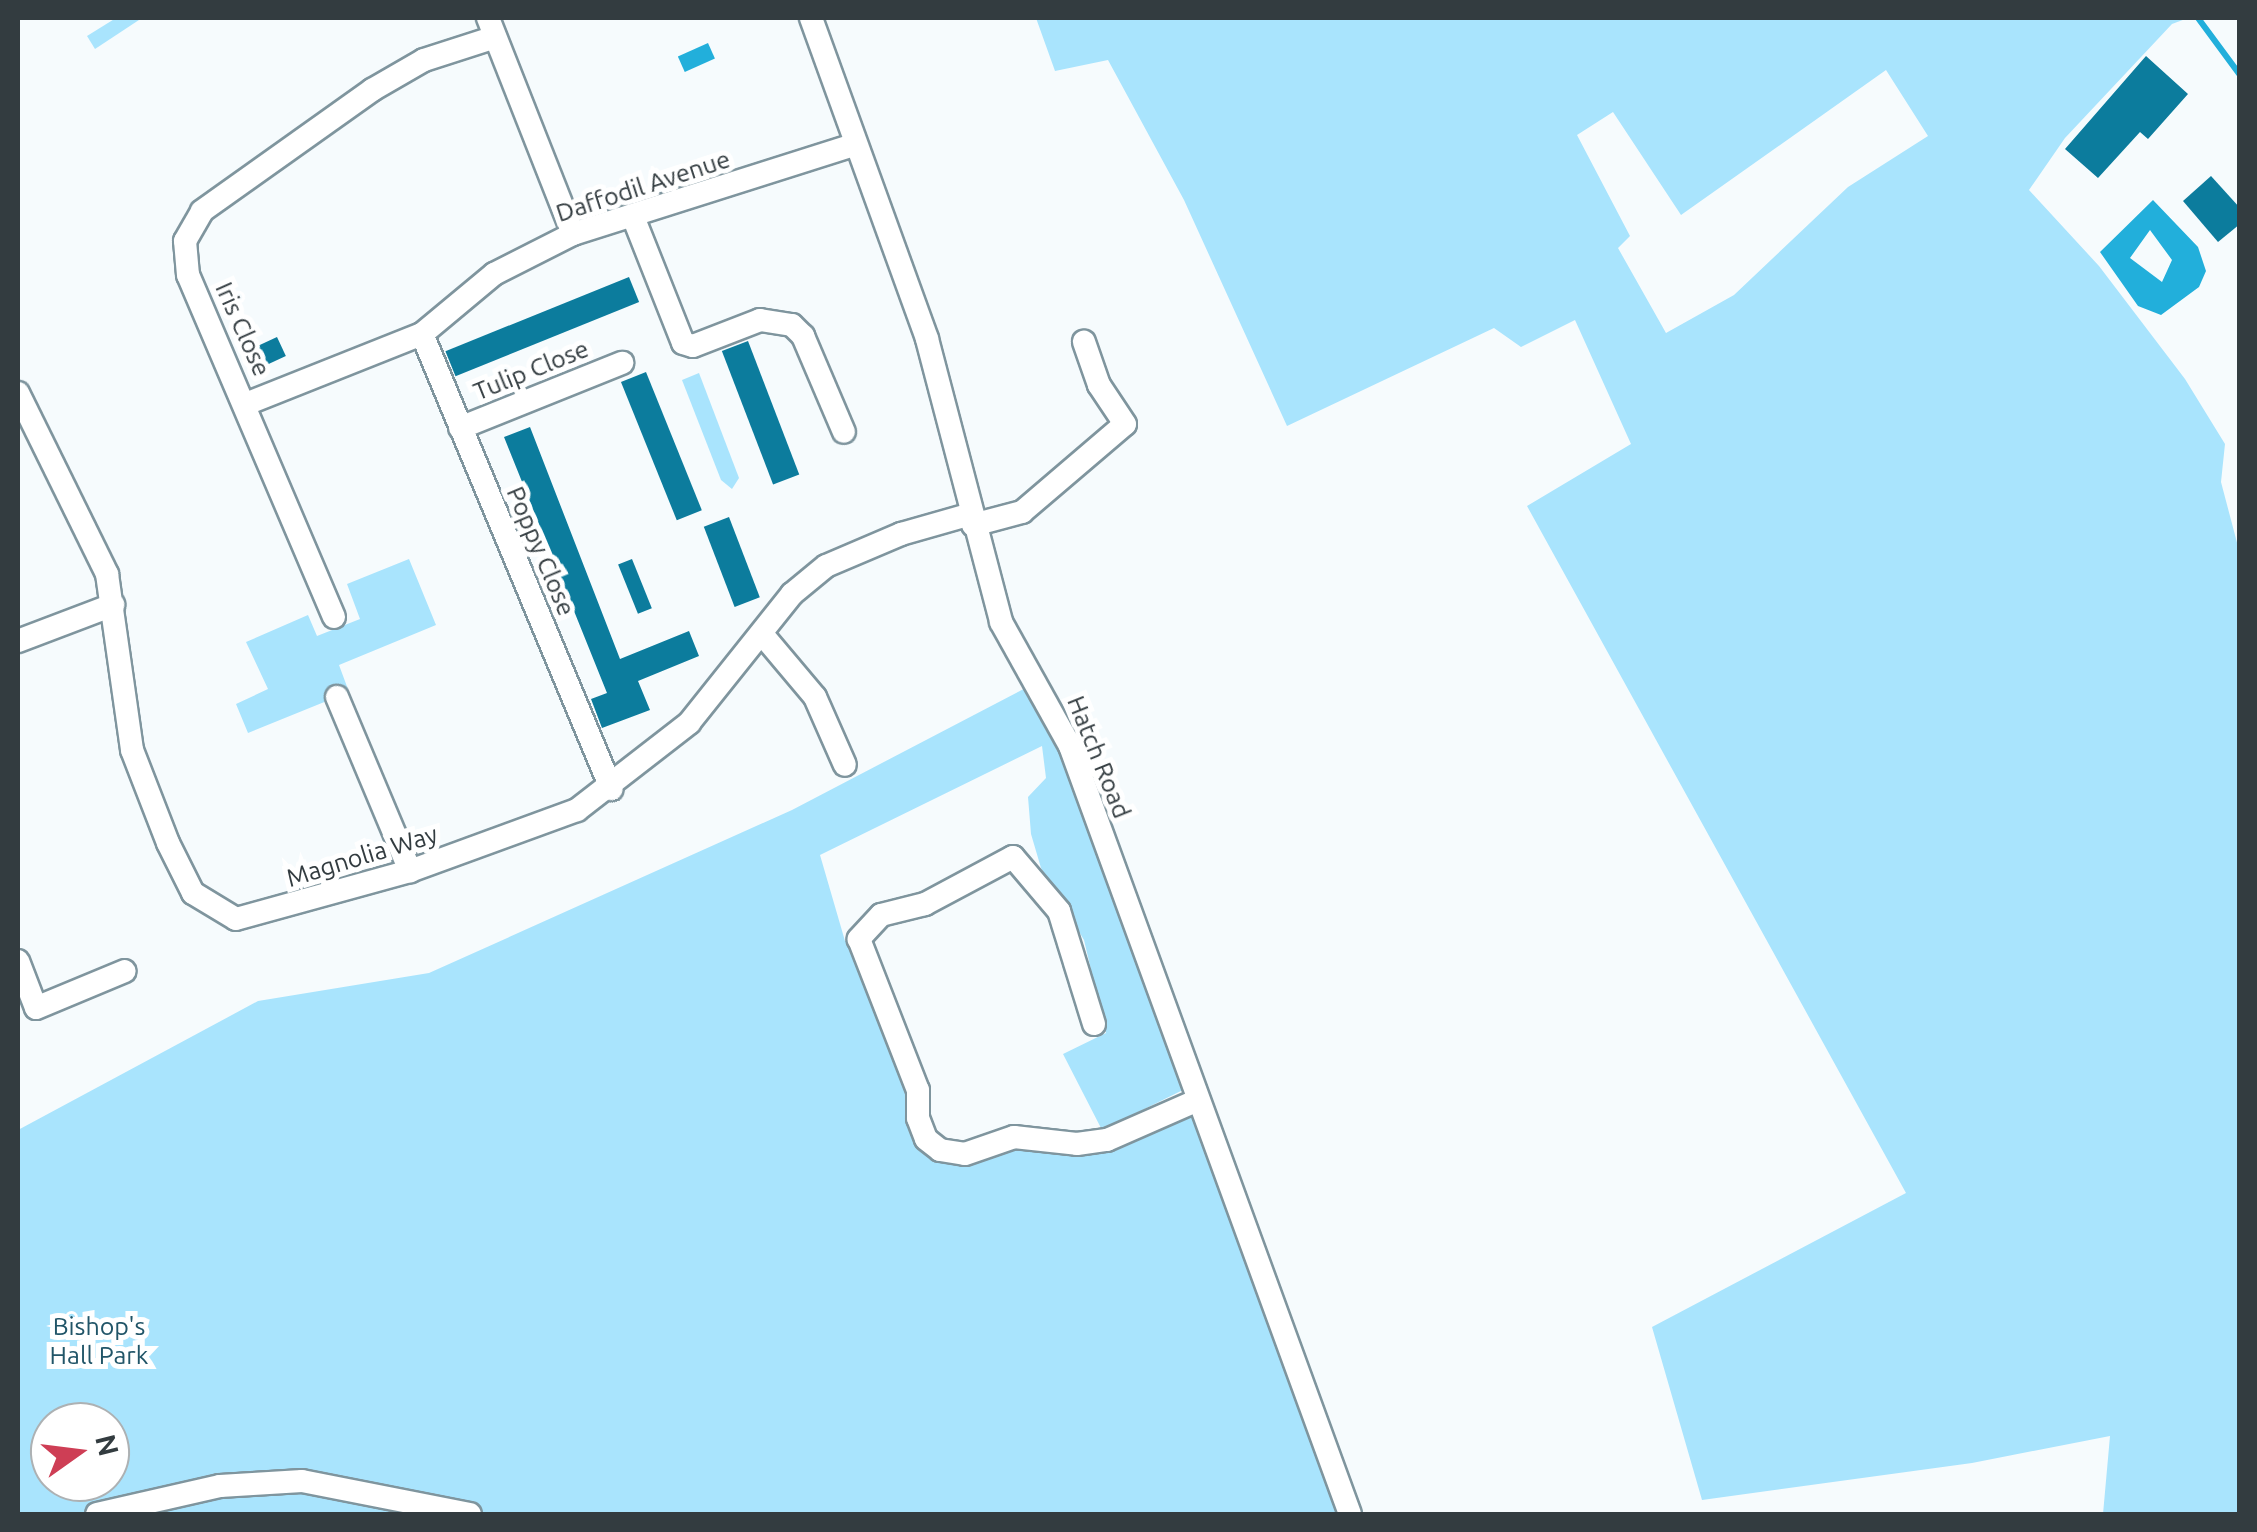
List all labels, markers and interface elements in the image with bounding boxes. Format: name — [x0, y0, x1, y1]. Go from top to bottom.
street label: Daffodil Avenue — [552, 144, 734, 228]
street label: Iris Close — [209, 277, 277, 381]
street label: Tulip Close — [469, 333, 593, 407]
street label: Poppy Close — [500, 482, 582, 620]
street label: Hatch Road — [1061, 691, 1137, 823]
street label: Magnolia Way — [283, 819, 441, 893]
park label: Bishop's Hall Park — [50, 1312, 148, 1371]
north arrow — [30, 1402, 130, 1502]
text: N — [90, 1431, 125, 1459]

